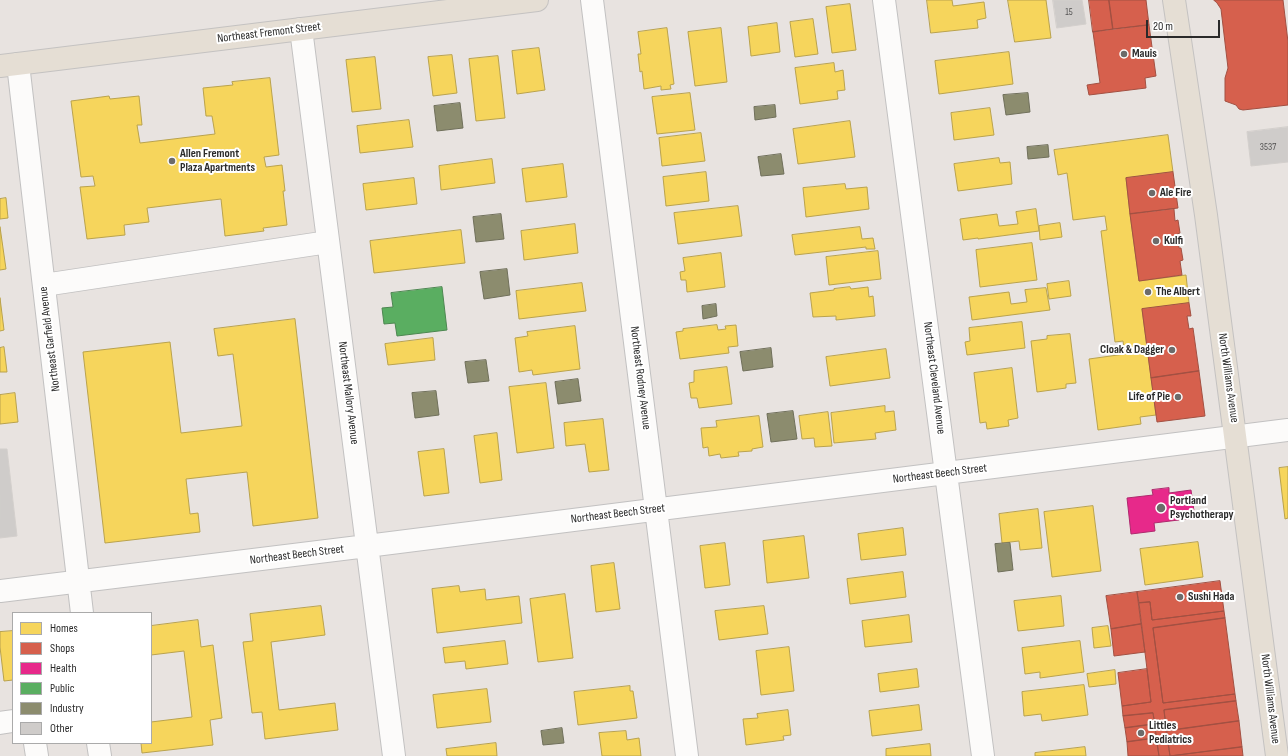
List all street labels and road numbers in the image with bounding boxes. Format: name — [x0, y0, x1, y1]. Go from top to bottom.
street label: Northeast Fremont Street — [216, 20, 322, 46]
street label: Northeast Garfield Avenue — [36, 286, 64, 392]
street label: Northeast Cleveland Avenue — [920, 321, 948, 435]
street label: Northeast Rodney Avenue — [627, 326, 653, 430]
street label: North Williams Avenue — [1215, 332, 1241, 424]
street label: Northeast Mallory Avenue — [335, 341, 361, 445]
street label: Northeast Beech Street — [892, 461, 988, 487]
street label: Northeast Beech Street — [570, 501, 666, 527]
street label: Northeast Beech Street — [249, 542, 345, 568]
street label: North Williams Avenue — [1257, 653, 1283, 745]

